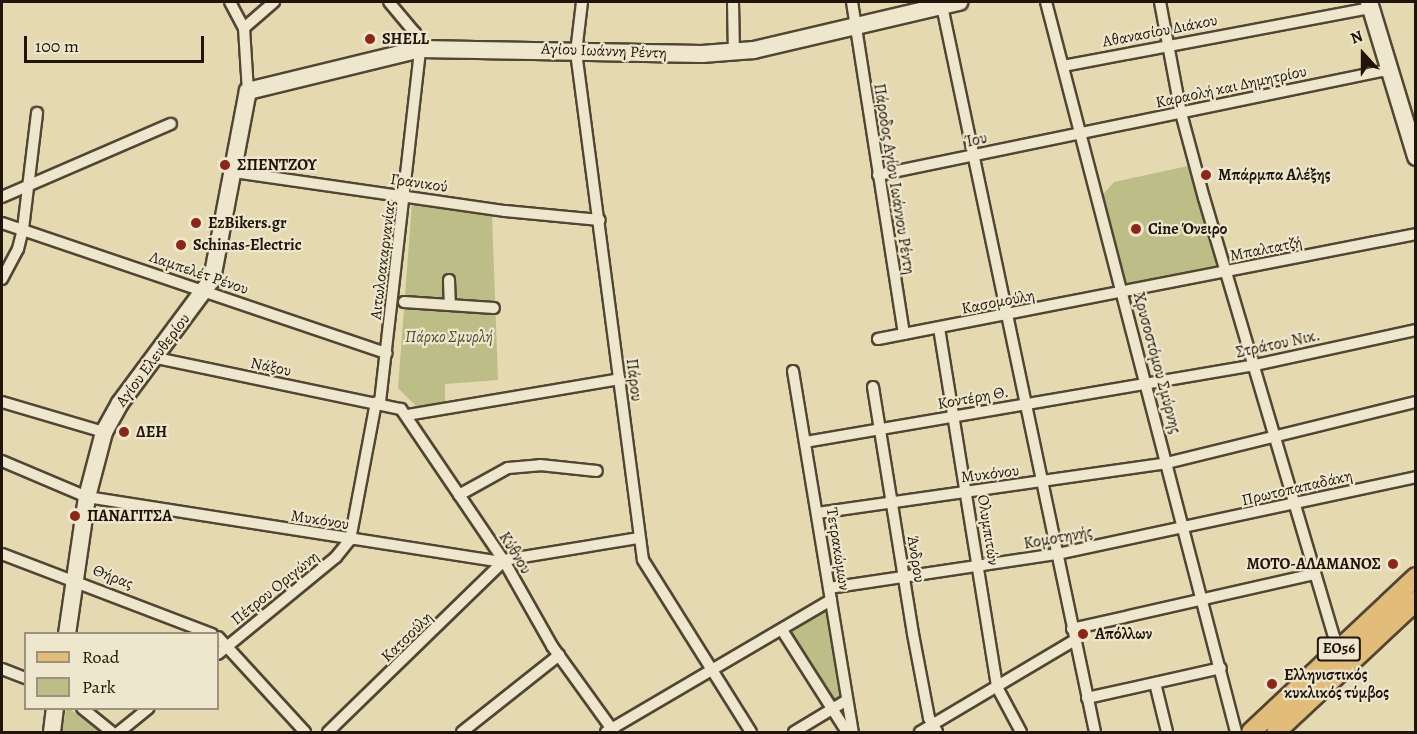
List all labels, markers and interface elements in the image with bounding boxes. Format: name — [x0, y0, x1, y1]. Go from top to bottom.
street label: Αθανασίου Διάκου — [1101, 10, 1219, 52]
scale bar — [27, 24, 207, 62]
north arrow — [1333, 24, 1393, 84]
text: N — [1347, 25, 1366, 50]
place label: SHELL — [382, 29, 429, 49]
marker: SHELL — [363, 32, 377, 46]
text: 100 m — [35, 34, 79, 58]
street label: Αγίου Ιωάννη Ρέντη — [541, 39, 667, 63]
street label: Καραολή και Δημητρίου — [1154, 62, 1308, 112]
street label: Πάροδος Αγίου Ιωάννου Ρέντη — [869, 82, 919, 276]
street label: Ίου — [963, 128, 989, 152]
place label: ΣΠΕΝΤΖΟΥ — [237, 155, 317, 175]
marker: ΣΠΕΝΤΖΟΥ — [218, 158, 232, 172]
place label: Μπάρμπα Αλέξης — [1218, 165, 1331, 185]
marker: Μπάρμπα Αλέξης — [1199, 168, 1213, 182]
street label: Γρανικού — [389, 169, 449, 197]
street label: Αιτωλοακαρνανίας — [366, 199, 400, 321]
place label: EzBikers.gr — [208, 213, 286, 233]
marker: EzBikers.gr — [189, 216, 203, 230]
place label: Cine Όνειρο — [1148, 219, 1228, 239]
marker: Cine Όνειρο — [1129, 222, 1143, 236]
street label: Μπαλτατζή — [1228, 233, 1304, 265]
place label: Schinas-Electric — [193, 235, 302, 255]
marker: Schinas-Electric — [174, 238, 188, 252]
street label: Λαμπελέτ Ρένου — [147, 247, 251, 299]
street label: Κασομούλη — [960, 285, 1036, 319]
street label: Χρυσοστόμου Σμύρνης — [1129, 290, 1185, 436]
street label: Αγίου Ελευθερίου — [112, 310, 194, 410]
street label: Στράτου Νικ. — [1234, 326, 1322, 362]
park label: Πάρκο Σµυρλή — [405, 327, 493, 347]
street label: Νάξου — [249, 353, 293, 381]
street label: Πάρου — [622, 357, 646, 403]
street label: Κοντέρη Θ. — [936, 382, 1010, 414]
place label: ΔΕΗ — [136, 422, 167, 442]
marker: ΔΕΗ — [117, 425, 131, 439]
street label: Μυκόνου — [960, 461, 1020, 487]
street label: Πρωτοπαπαδάκη — [1240, 466, 1354, 510]
street label: Ολυμπιτών — [973, 493, 1003, 567]
place label: ΠΑΝΑΓΙΤΣΑ — [87, 506, 172, 526]
street label: Μυκόνου — [290, 506, 350, 534]
street label: Τετρακώμων — [822, 506, 854, 592]
marker: ΠΑΝΑΓΙΤΣΑ — [68, 509, 82, 523]
street label: Κομοτηνής — [1022, 523, 1094, 553]
street label: Κύθνου — [495, 528, 535, 578]
street label: Άνδρου — [903, 534, 929, 584]
street label: Πέτρου Οριγώνη — [227, 547, 323, 629]
place label: MOTO-ΑΛΑΜΑΝΟΣ — [1246, 554, 1381, 574]
marker: MOTO-ΑΛΑΜΑΝΟΣ — [1386, 557, 1400, 571]
street label: Θήρας — [90, 561, 136, 593]
street label: Κατσούλη — [377, 608, 437, 666]
place label: Απόλλων — [1095, 624, 1152, 644]
marker: Απόλλων — [1076, 627, 1090, 641]
legend — [24, 632, 219, 710]
road number: ΕΟ56 — [1316, 637, 1362, 661]
text: Road — [82, 645, 119, 669]
place label: Ελληνιστικός κυκλικός τύμβος — [1284, 665, 1389, 703]
text: Park — [82, 675, 116, 699]
marker: Ελληνιστικός κυκλικός τύμβος — [1265, 677, 1279, 691]

